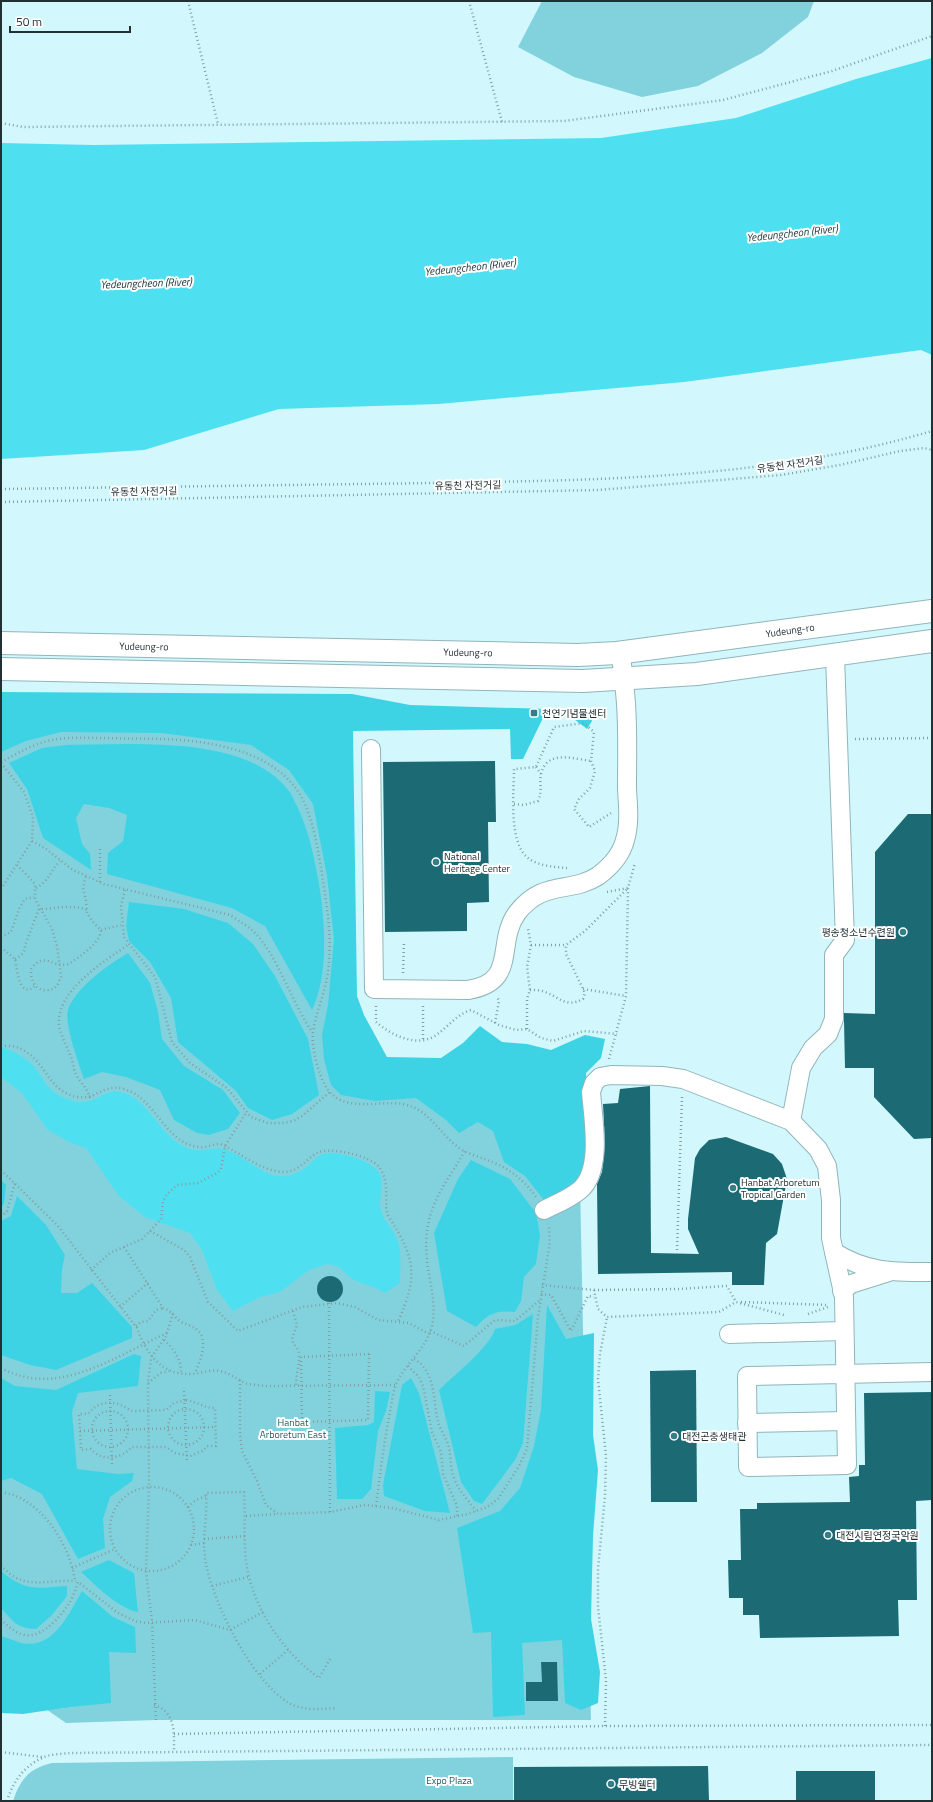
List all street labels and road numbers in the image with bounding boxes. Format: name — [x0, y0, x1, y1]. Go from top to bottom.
street label: 유동천 자전거길 — [756, 452, 824, 477]
street label: 유동천 자전거길 — [435, 477, 501, 494]
street label: 유동천 자전거길 — [111, 483, 177, 500]
street label: Yudeung-ro — [765, 620, 815, 641]
street label: Yudeung-ro — [119, 639, 169, 654]
street label: Yudeung-ro — [443, 645, 493, 660]

